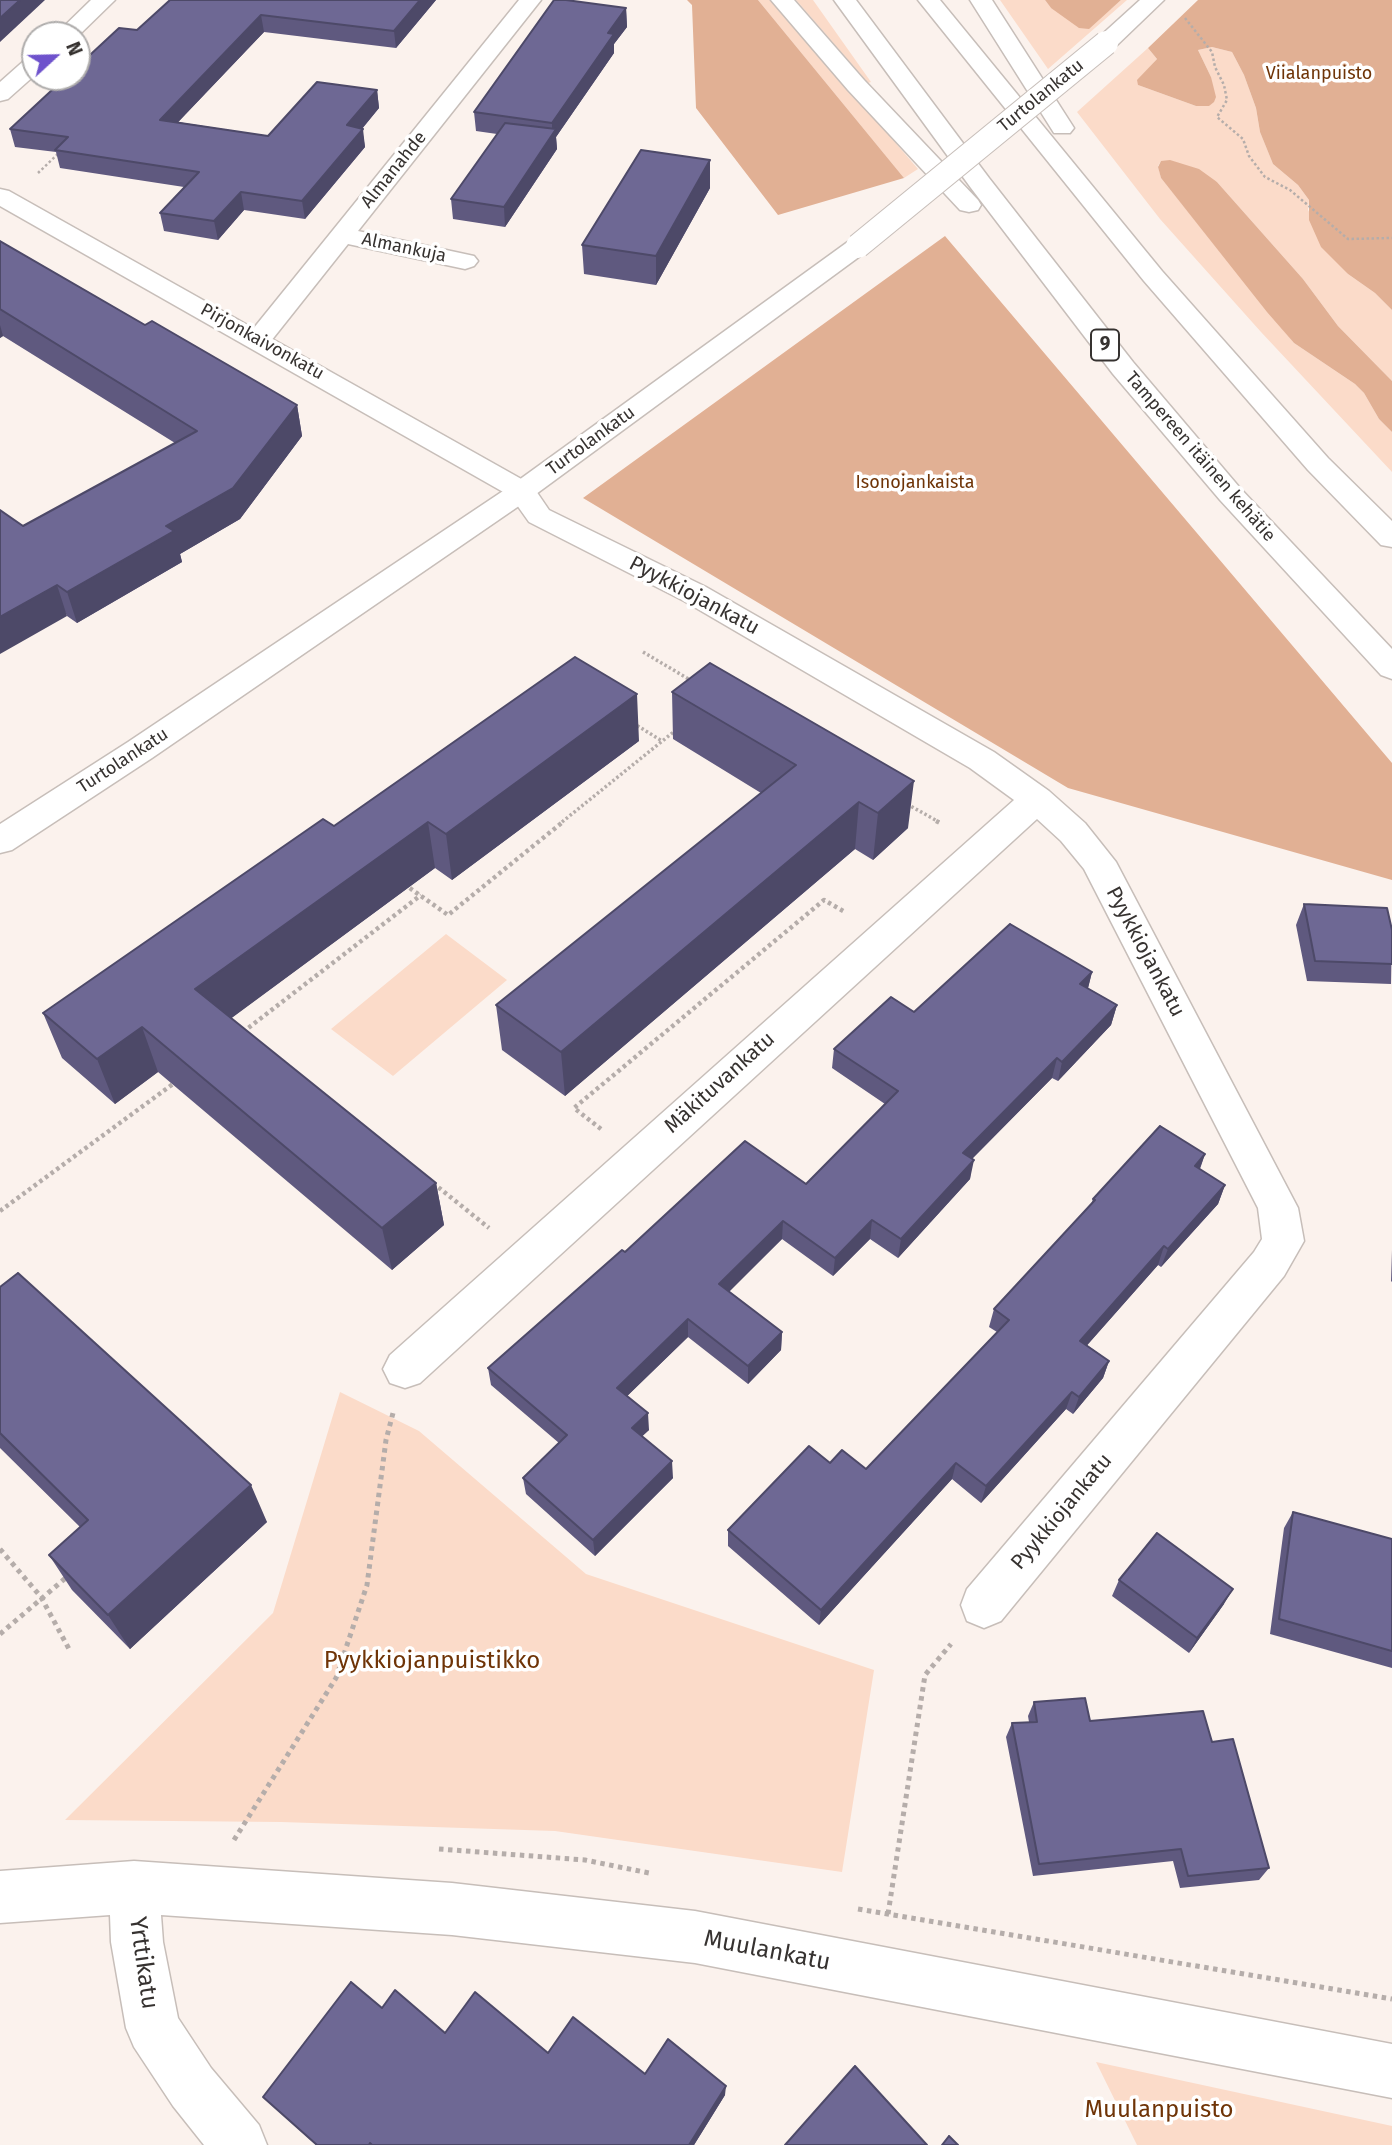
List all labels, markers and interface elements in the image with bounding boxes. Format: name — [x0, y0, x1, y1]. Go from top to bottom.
north arrow — [21, 21, 91, 91]
text: N — [61, 39, 87, 59]
street label: Turtolankatu — [994, 55, 1088, 137]
park label: Viialanpuisto — [1266, 63, 1372, 85]
street label: Almanahde — [357, 127, 431, 213]
street label: Almankuja — [360, 229, 448, 267]
street label: Pirjonkaivonkatu — [197, 299, 327, 385]
road number: 9 — [1091, 330, 1119, 360]
street label: Tampereen itäinen kehätie — [1120, 368, 1280, 546]
street label: Turtolankatu — [543, 402, 639, 480]
park label: Isonojankaista — [855, 472, 975, 494]
street label: Pyykkiojankatu — [625, 551, 763, 641]
street label: Turtolankatu — [74, 724, 172, 798]
street label: Pyykkiojankatu — [1100, 883, 1190, 1021]
street label: Mäkituvankatu — [660, 1027, 780, 1139]
street label: Pyykkiojankatu — [1006, 1449, 1118, 1575]
park label: Pyykkiojanpuistikko — [324, 1647, 540, 1675]
street label: Yrttikatu — [122, 1915, 164, 2011]
street label: Muulankatu — [701, 1925, 833, 1977]
park label: Muulanpuisto — [1084, 2096, 1234, 2124]

